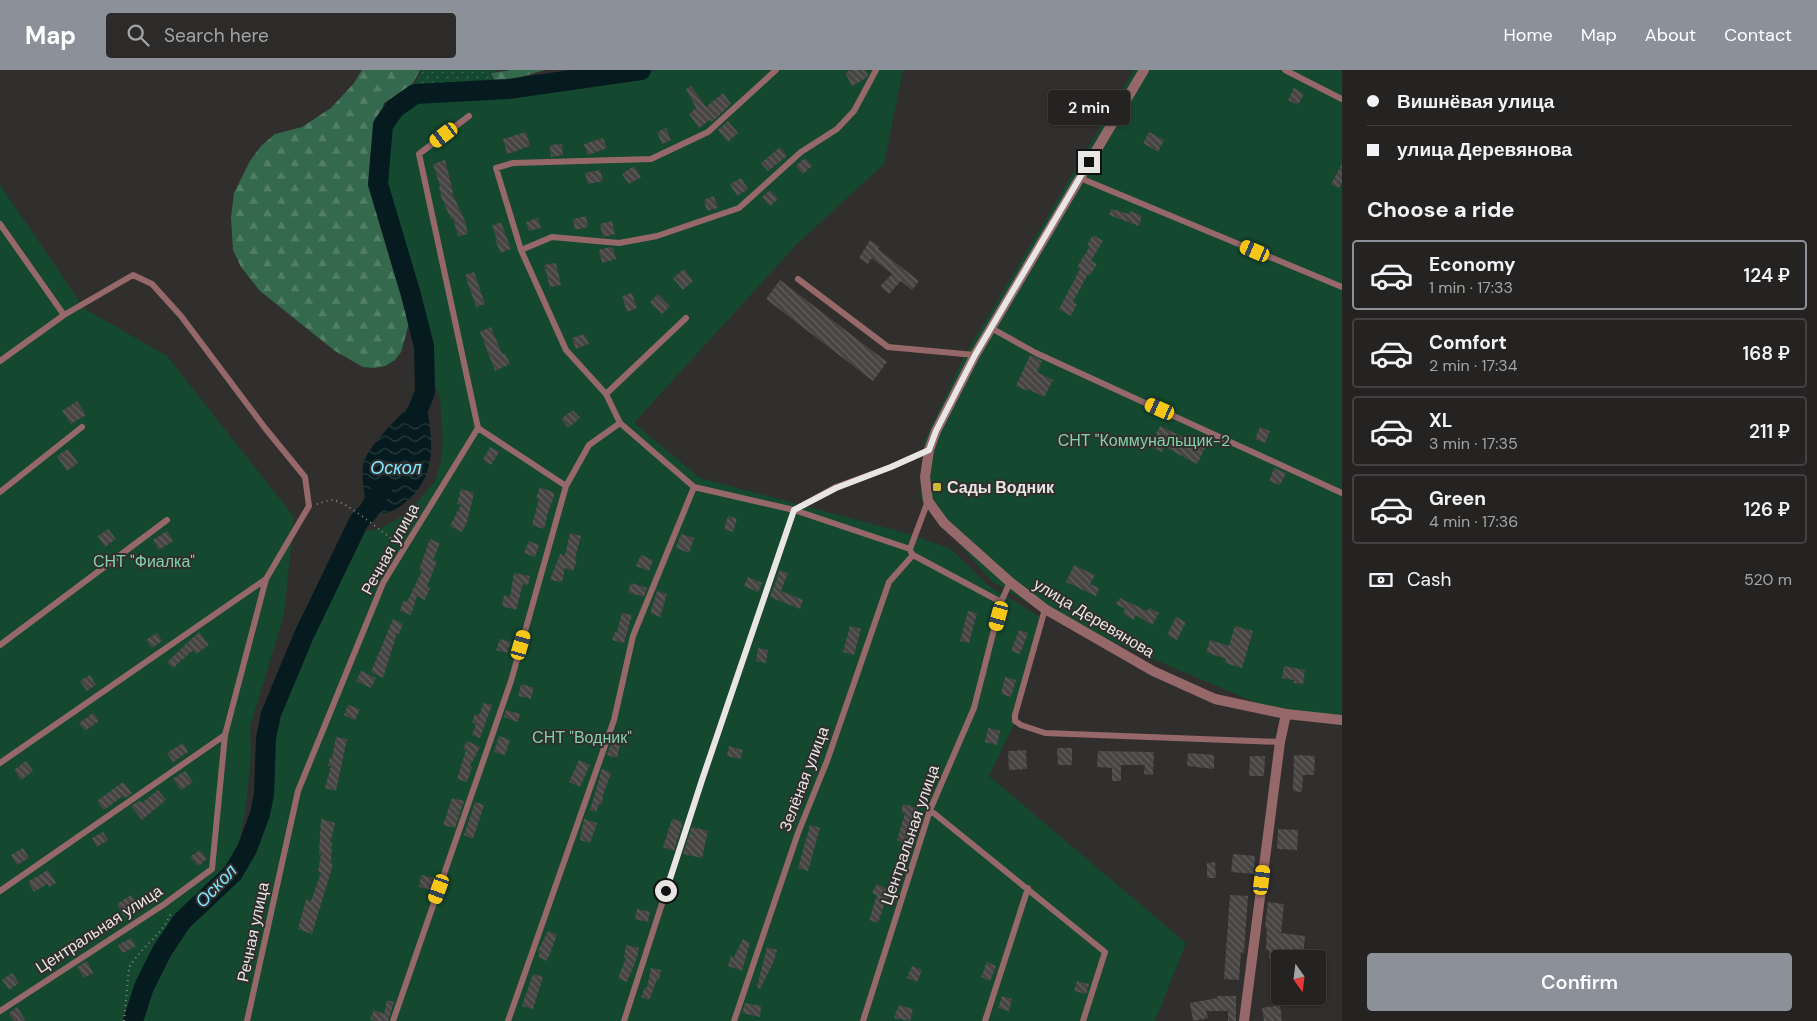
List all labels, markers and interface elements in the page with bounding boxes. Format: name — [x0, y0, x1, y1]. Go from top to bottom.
search box — [106, 13, 456, 58]
text: Map — [25, 20, 76, 51]
icon: search — [124, 21, 152, 49]
text: Search here — [164, 23, 269, 48]
text: Home — [1503, 23, 1553, 47]
text: Map — [1581, 23, 1617, 47]
text: About — [1645, 23, 1696, 47]
text: Contact — [1724, 23, 1792, 47]
callout: 2 min — [1048, 89, 1130, 124]
text: Вишнёвая улица — [1397, 89, 1554, 114]
text: 2 min — [1068, 97, 1110, 118]
car — [427, 120, 460, 150]
text: улица Деревянова — [1397, 137, 1572, 162]
route end — [1078, 151, 1100, 173]
text: Choose a ride — [1367, 195, 1515, 224]
car — [1238, 238, 1271, 264]
text: Economy — [1429, 252, 1516, 277]
icon: car — [1369, 253, 1414, 298]
text: 124 ₽ — [1744, 263, 1790, 288]
text: 1 min · 17:33 — [1429, 277, 1513, 298]
text: Comfort — [1429, 330, 1507, 355]
icon: car — [1369, 331, 1414, 376]
text: 168 ₽ — [1743, 341, 1790, 366]
text: 2 min · 17:34 — [1429, 355, 1517, 376]
car — [1143, 396, 1176, 422]
text: XL — [1429, 408, 1452, 433]
icon: car — [1369, 409, 1414, 454]
text: 211 ₽ — [1749, 419, 1790, 444]
park label: СНТ "Коммунальщик-2 — [1058, 430, 1230, 451]
text: 3 min · 17:35 — [1429, 433, 1518, 454]
water label: Оскол — [370, 456, 422, 480]
place label: Сады Водник — [947, 477, 1055, 498]
marker: Сады Водник — [931, 481, 943, 493]
text: Green — [1429, 486, 1486, 511]
icon: car — [1369, 487, 1414, 532]
text: 126 ₽ — [1744, 497, 1790, 522]
street label: Речная улица — [356, 500, 424, 598]
text: 4 min · 17:36 — [1429, 511, 1518, 532]
park label: СНТ "Фиалка" — [93, 551, 195, 572]
icon: cash — [1367, 566, 1395, 594]
text: Cash — [1407, 567, 1451, 592]
text: 520 m — [1744, 569, 1792, 590]
street label: улица Деревянова — [1030, 574, 1159, 663]
car — [987, 600, 1010, 632]
car — [509, 629, 532, 661]
street label: Зелёная улица — [774, 723, 834, 835]
park label: СНТ "Водник" — [532, 727, 632, 748]
street label: Центральная улица — [876, 762, 944, 908]
water label: Оскол — [190, 859, 242, 913]
car — [1252, 864, 1271, 896]
car — [426, 872, 451, 906]
street label: Центральная улица — [32, 880, 166, 978]
street label: Речная улица — [232, 880, 274, 984]
route start — [655, 880, 677, 902]
north arrow — [1271, 950, 1326, 1005]
map controls — [1271, 950, 1326, 1005]
button: Confirm — [1367, 953, 1792, 1011]

